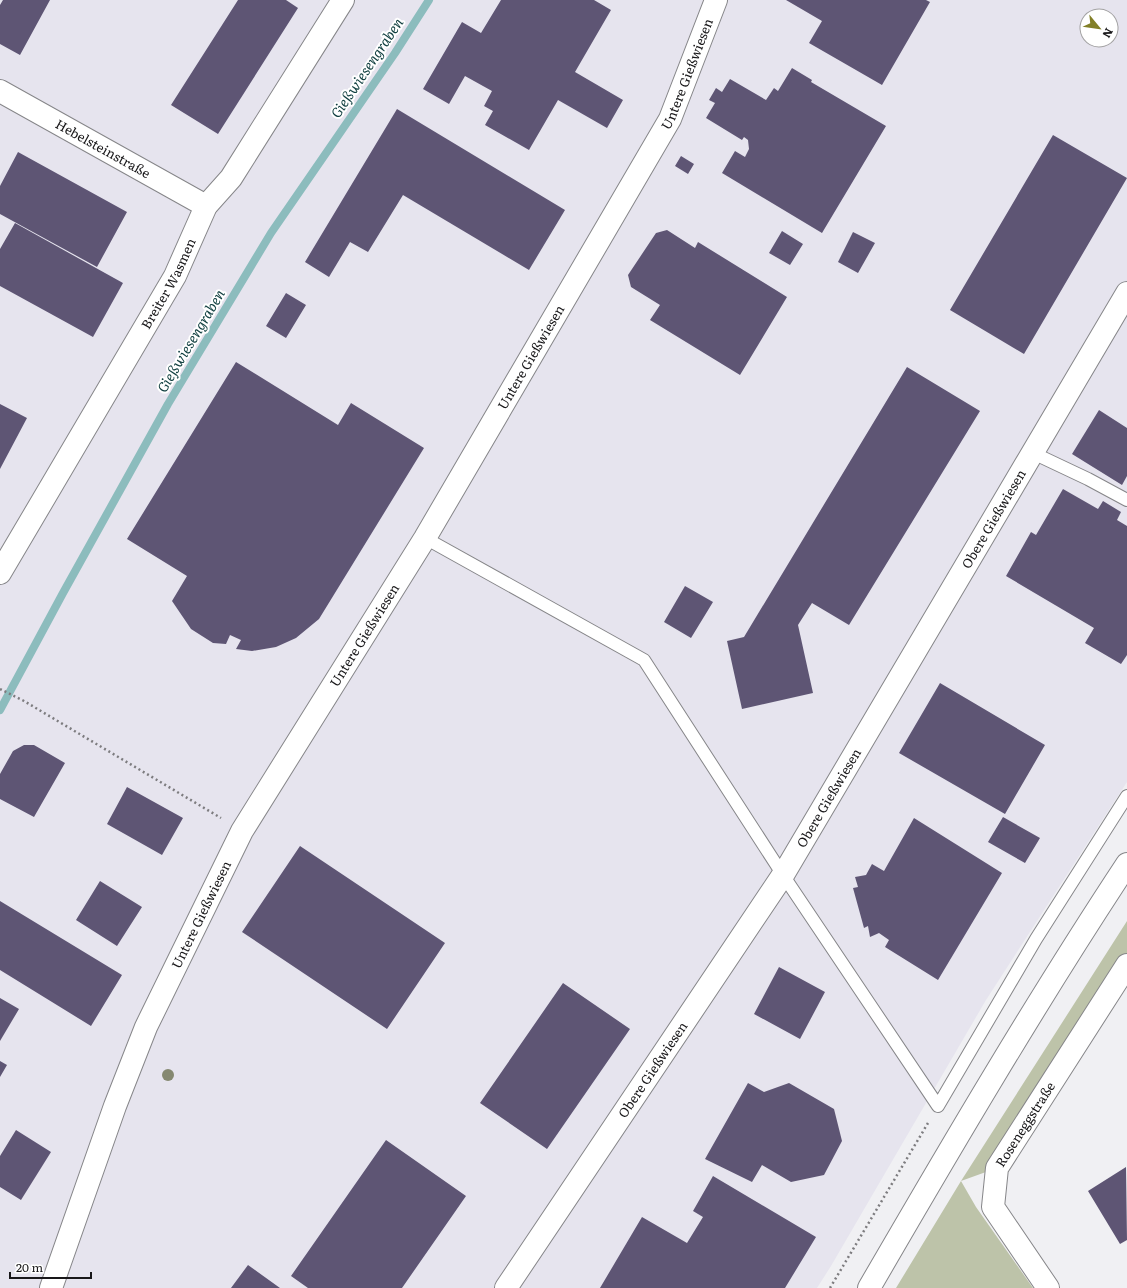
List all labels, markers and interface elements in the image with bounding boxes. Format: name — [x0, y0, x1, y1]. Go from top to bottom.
north arrow — [1079, 8, 1119, 48]
water label: Gießwiesengraben — [325, 13, 408, 122]
street label: Untere Gießwiesen — [656, 15, 717, 133]
text: N — [1099, 25, 1118, 41]
street label: Hebelsteinstraße — [52, 114, 154, 182]
street label: Breiter Wasmen — [136, 235, 200, 332]
water label: Gießwiesengraben — [151, 285, 229, 396]
street label: Untere Gießwiesen — [492, 301, 569, 413]
street label: Obere Gießwiesen — [956, 465, 1030, 572]
street label: Untere Gießwiesen — [325, 579, 403, 690]
street label: Obere Gießwiesen — [791, 744, 865, 851]
street label: Untere Gießwiesen — [166, 857, 235, 972]
street label: Obere Gießwiesen — [613, 1017, 691, 1121]
street label: Roseneggstraße — [990, 1077, 1059, 1170]
scale bar — [10, 1254, 91, 1280]
text: 20 m — [16, 1258, 43, 1276]

